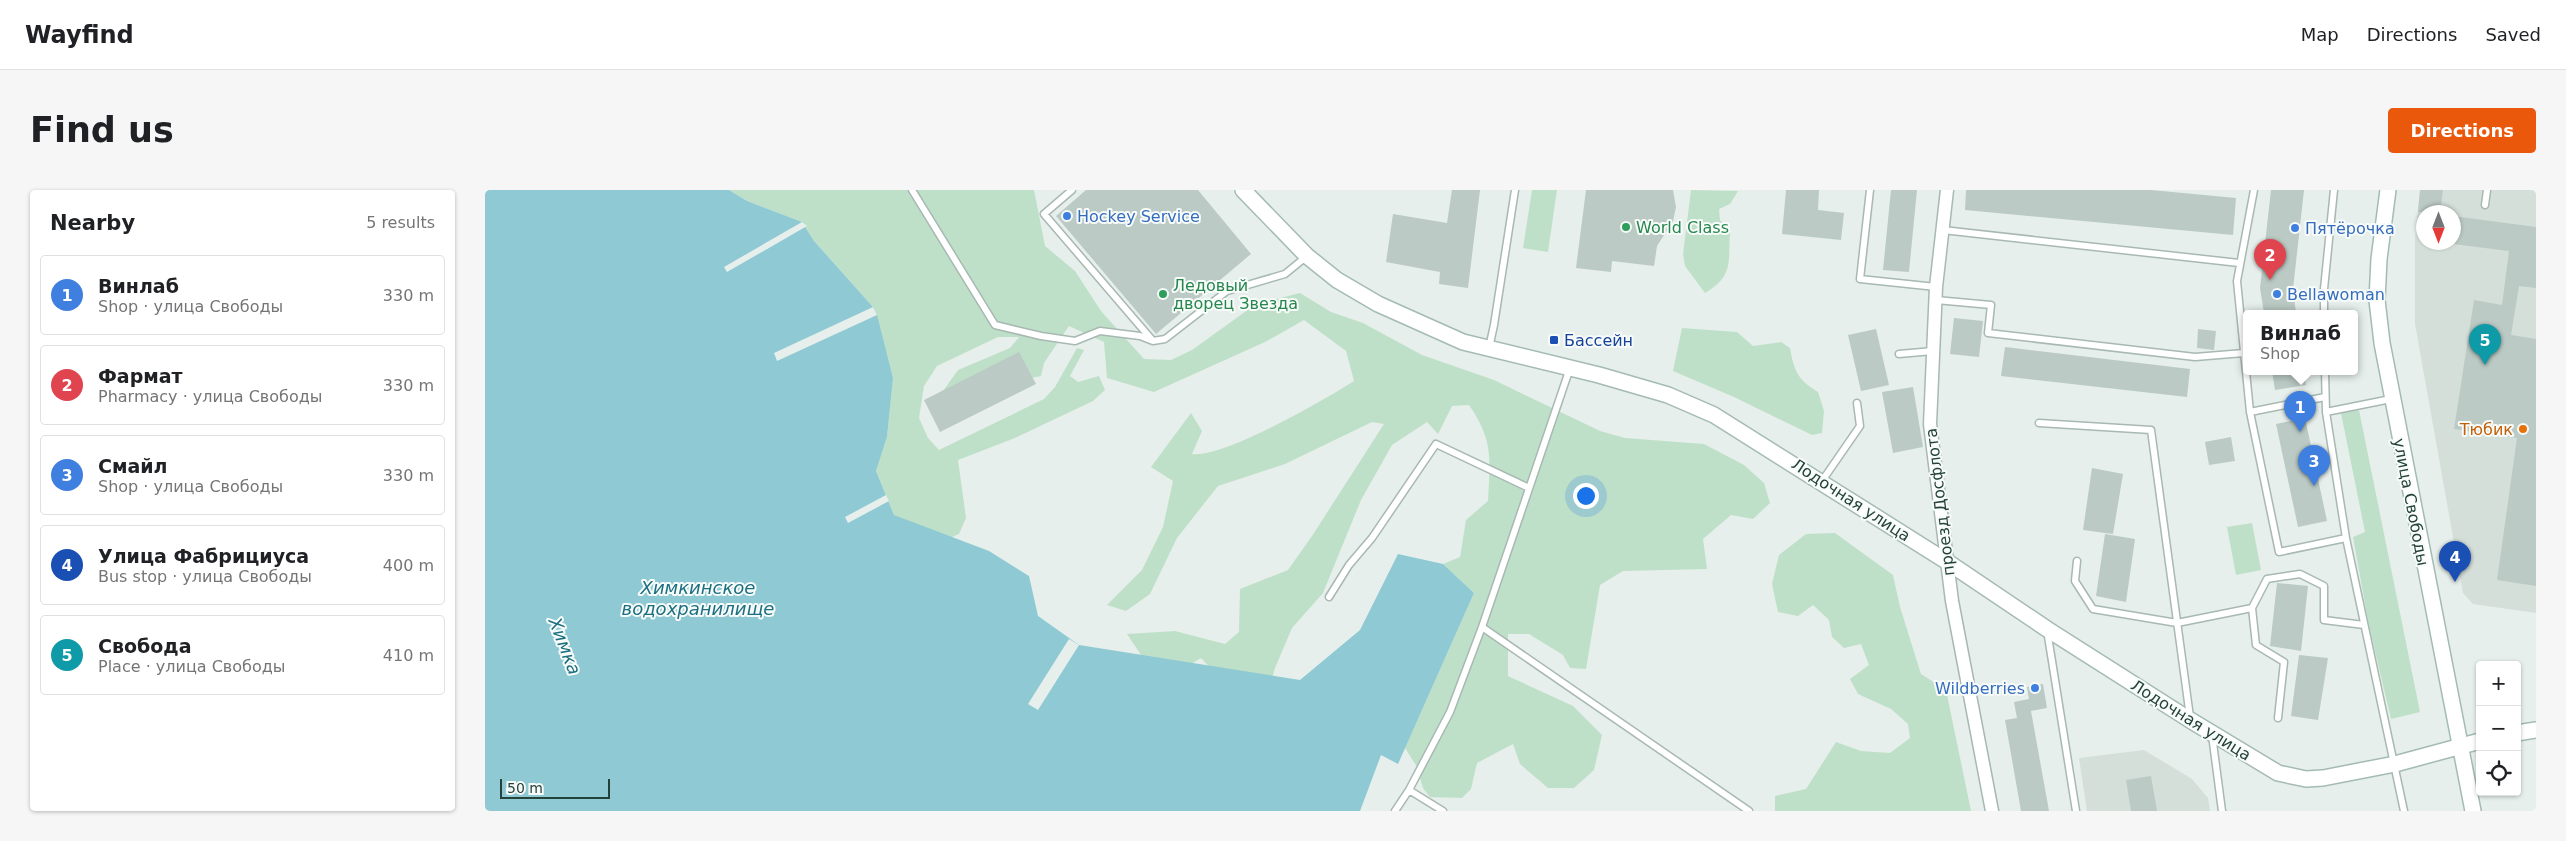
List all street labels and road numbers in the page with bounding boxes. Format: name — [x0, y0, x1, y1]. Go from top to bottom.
street label: проезд Досфлота — [1922, 427, 1958, 577]
street label: улица Свободы — [2389, 437, 2433, 567]
street label: Лодочная улица — [1788, 454, 1914, 546]
street label: Лодочная улица — [2127, 675, 2255, 765]

